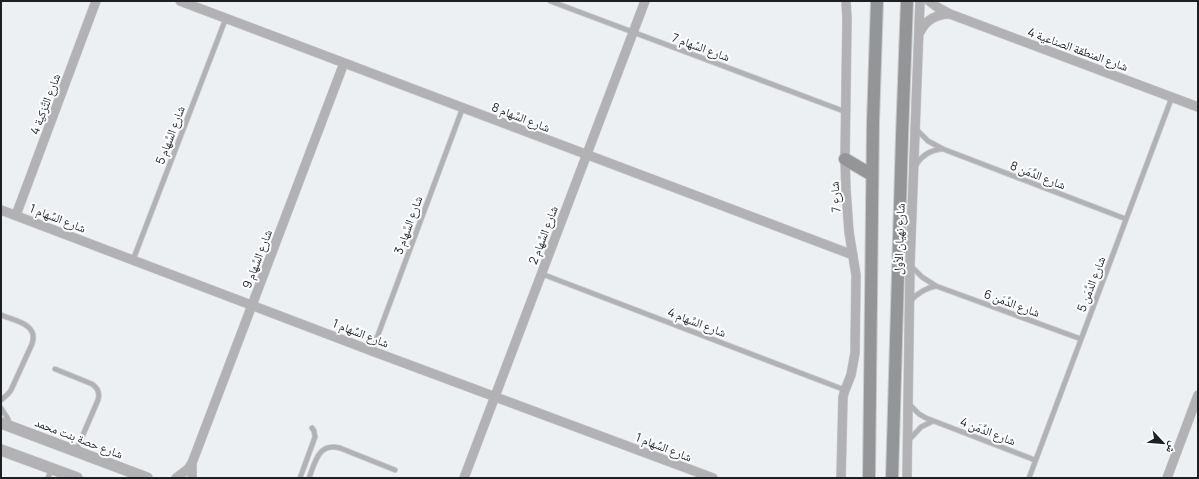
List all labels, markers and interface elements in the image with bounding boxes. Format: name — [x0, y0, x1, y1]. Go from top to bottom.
street label: شارع المنطقة الصناعية 4 — [1025, 23, 1131, 75]
street label: شارع السِّهام 7 — [670, 29, 732, 65]
street label: شارع التَّزكية 4 — [26, 71, 64, 137]
street label: شارع السِّهام 8 — [489, 98, 553, 136]
street label: شارع السِّهام 5 — [151, 103, 189, 167]
street label: شارع الدِّمَن 8 — [1008, 157, 1068, 193]
street label: شارع 7 — [825, 181, 845, 213]
street label: شارع السِّهام 3 — [390, 193, 426, 257]
street label: شارع السِّهام 1 — [27, 199, 89, 237]
street label: شارع السِّهام 2 — [524, 203, 562, 267]
street label: شارع نهيان الأول — [889, 203, 909, 275]
street label: شارع السِّهام 9 — [238, 227, 276, 291]
street label: شارع الدِّمَن 5 — [1073, 254, 1109, 314]
street label: شارع الدِّمَن 6 — [982, 285, 1043, 321]
street label: شارع السِّهام 4 — [665, 303, 729, 341]
street label: شارع السِّهام 1 — [330, 314, 392, 352]
street label: شارع حصة بنت محمد — [32, 413, 126, 463]
street label: شارع الدِّمَن 4 — [958, 413, 1018, 449]
north arrow — [1143, 423, 1183, 463]
street label: شارع السِّهام 1 — [633, 428, 695, 466]
text: ش — [1162, 439, 1182, 456]

